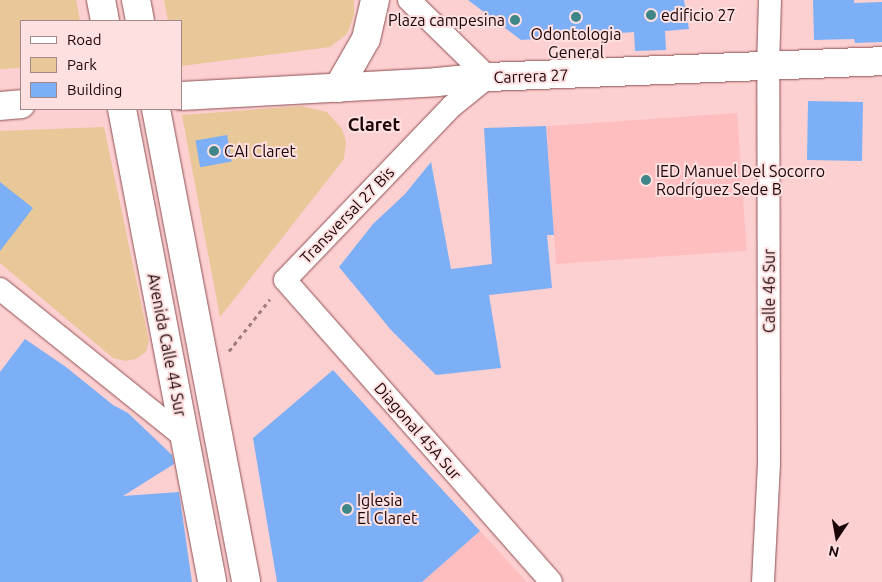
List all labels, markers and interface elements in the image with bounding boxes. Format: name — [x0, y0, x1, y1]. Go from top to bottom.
place label: edificio 27 — [661, 5, 735, 25]
marker: edificio 27 — [645, 9, 657, 21]
place label: Plaza campesina — [388, 10, 505, 30]
marker: Odontologia General — [570, 11, 582, 23]
marker: Plaza campesina — [509, 14, 521, 26]
legend — [20, 20, 182, 110]
place label: Odontologia General — [531, 24, 621, 62]
text: Road — [67, 31, 102, 48]
text: Park — [67, 56, 97, 73]
street label: Carrera 27 — [493, 65, 569, 87]
text: Building — [67, 81, 122, 98]
district label: Claret — [348, 113, 400, 135]
place label: CAI Claret — [224, 141, 296, 161]
marker: CAI Claret — [208, 145, 220, 157]
place label: IED Manuel Del Socorro Rodríguez Sede B — [656, 161, 825, 199]
street label: Transversal 27 Bis — [296, 163, 398, 267]
marker: IED Manuel Del Socorro Rodríguez Sede B — [640, 174, 652, 186]
street label: Calle 46 Sur — [759, 249, 779, 333]
street label: Avenida Calle 44 Sur — [144, 272, 190, 418]
street label: Diagonal 45A Sur — [370, 378, 466, 484]
place label: Iglesia El Claret — [357, 490, 417, 528]
marker: Iglesia El Claret — [341, 503, 353, 515]
north arrow — [812, 512, 862, 562]
text: N — [827, 543, 841, 561]

